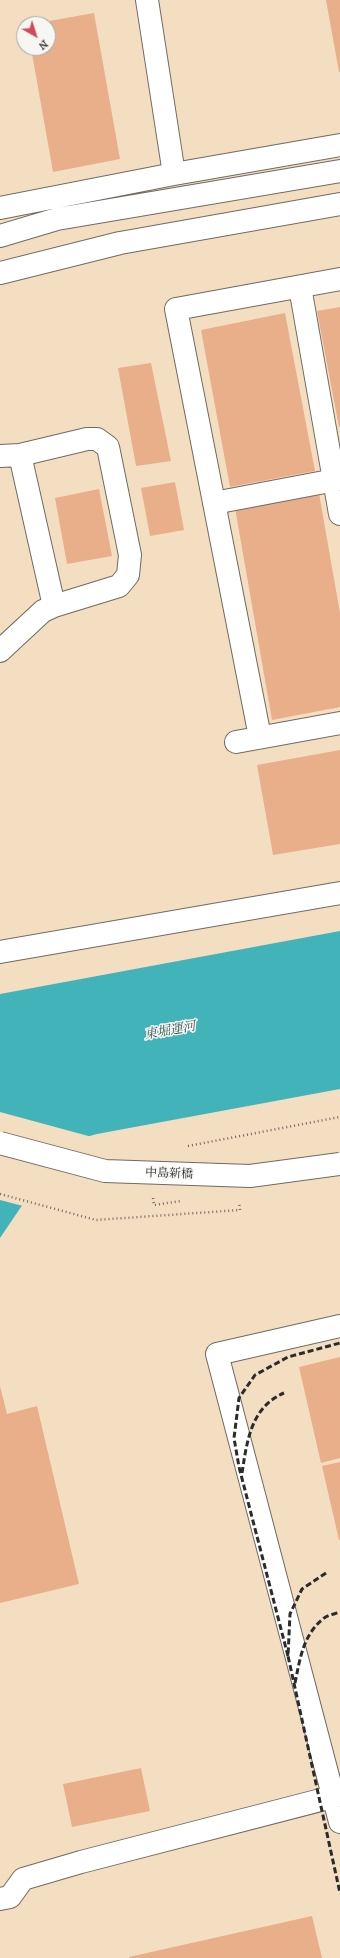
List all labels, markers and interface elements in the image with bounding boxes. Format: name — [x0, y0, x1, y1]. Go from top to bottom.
north arrow — [16, 16, 56, 56]
text: N — [36, 37, 51, 53]
water label: 東堀運河 — [143, 1019, 197, 1043]
street label: 中島新橋 — [145, 1166, 193, 1182]

